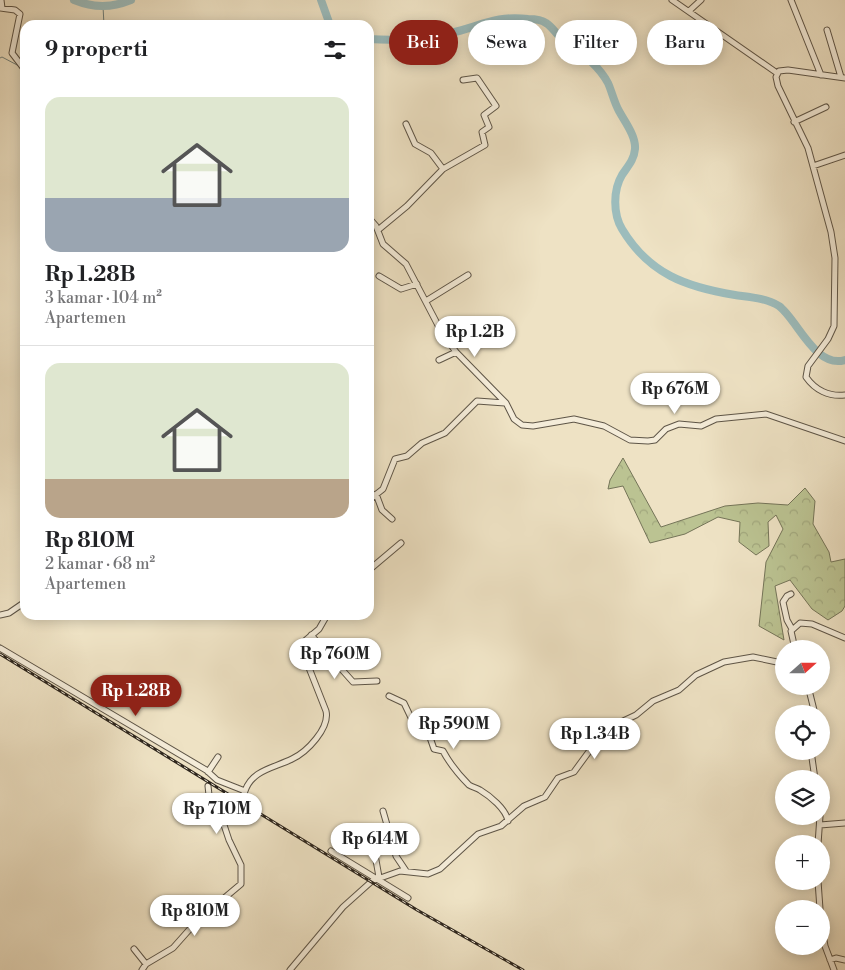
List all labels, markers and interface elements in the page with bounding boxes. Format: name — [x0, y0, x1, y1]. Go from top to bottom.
chip: Beli — [389, 20, 458, 65]
chip: Sewa — [468, 20, 545, 65]
chip: Filter — [555, 20, 637, 65]
chip: Baru — [647, 20, 723, 65]
icon: filters — [321, 36, 349, 64]
text: 9 properti — [45, 37, 148, 63]
icon: home — [152, 130, 242, 220]
text: Rp 1.28B — [45, 262, 136, 288]
text: 3 kamar · 104 m² — [45, 288, 162, 308]
text: Apartemen — [45, 308, 126, 328]
pin: Rp 1.2B — [429, 316, 521, 358]
text: Rp 1.2B — [446, 322, 504, 342]
pin: Rp 676M — [629, 372, 721, 415]
text: Rp 676M — [641, 379, 709, 399]
icon: home — [152, 395, 242, 485]
text: Rp 810M — [45, 528, 134, 554]
text: 2 kamar · 68 m² — [45, 554, 155, 574]
text: Apartemen — [45, 574, 126, 594]
pin: Rp 760M — [289, 638, 381, 680]
north arrow — [775, 640, 830, 695]
map controls — [775, 640, 830, 955]
text: Rp 760M — [300, 644, 370, 664]
pin: Rp 1.28B — [84, 674, 188, 717]
text: Rp 1.28B — [102, 681, 170, 701]
button: locate — [775, 705, 830, 760]
pin: Rp 590M — [408, 708, 500, 750]
text: Rp 590M — [418, 714, 490, 734]
pin: Rp 1.34B — [543, 718, 647, 760]
text: Rp 1.34B — [560, 724, 630, 744]
button: layers — [775, 770, 830, 825]
pin: Rp 710M — [171, 792, 263, 835]
text: Rp 710M — [183, 799, 251, 819]
pin: Rp 614M — [329, 822, 421, 865]
text: Rp 614M — [342, 829, 408, 849]
button: + — [775, 835, 830, 890]
pin: Rp 810M — [149, 894, 241, 937]
button: − — [775, 900, 830, 955]
text: Rp 810M — [161, 901, 229, 921]

